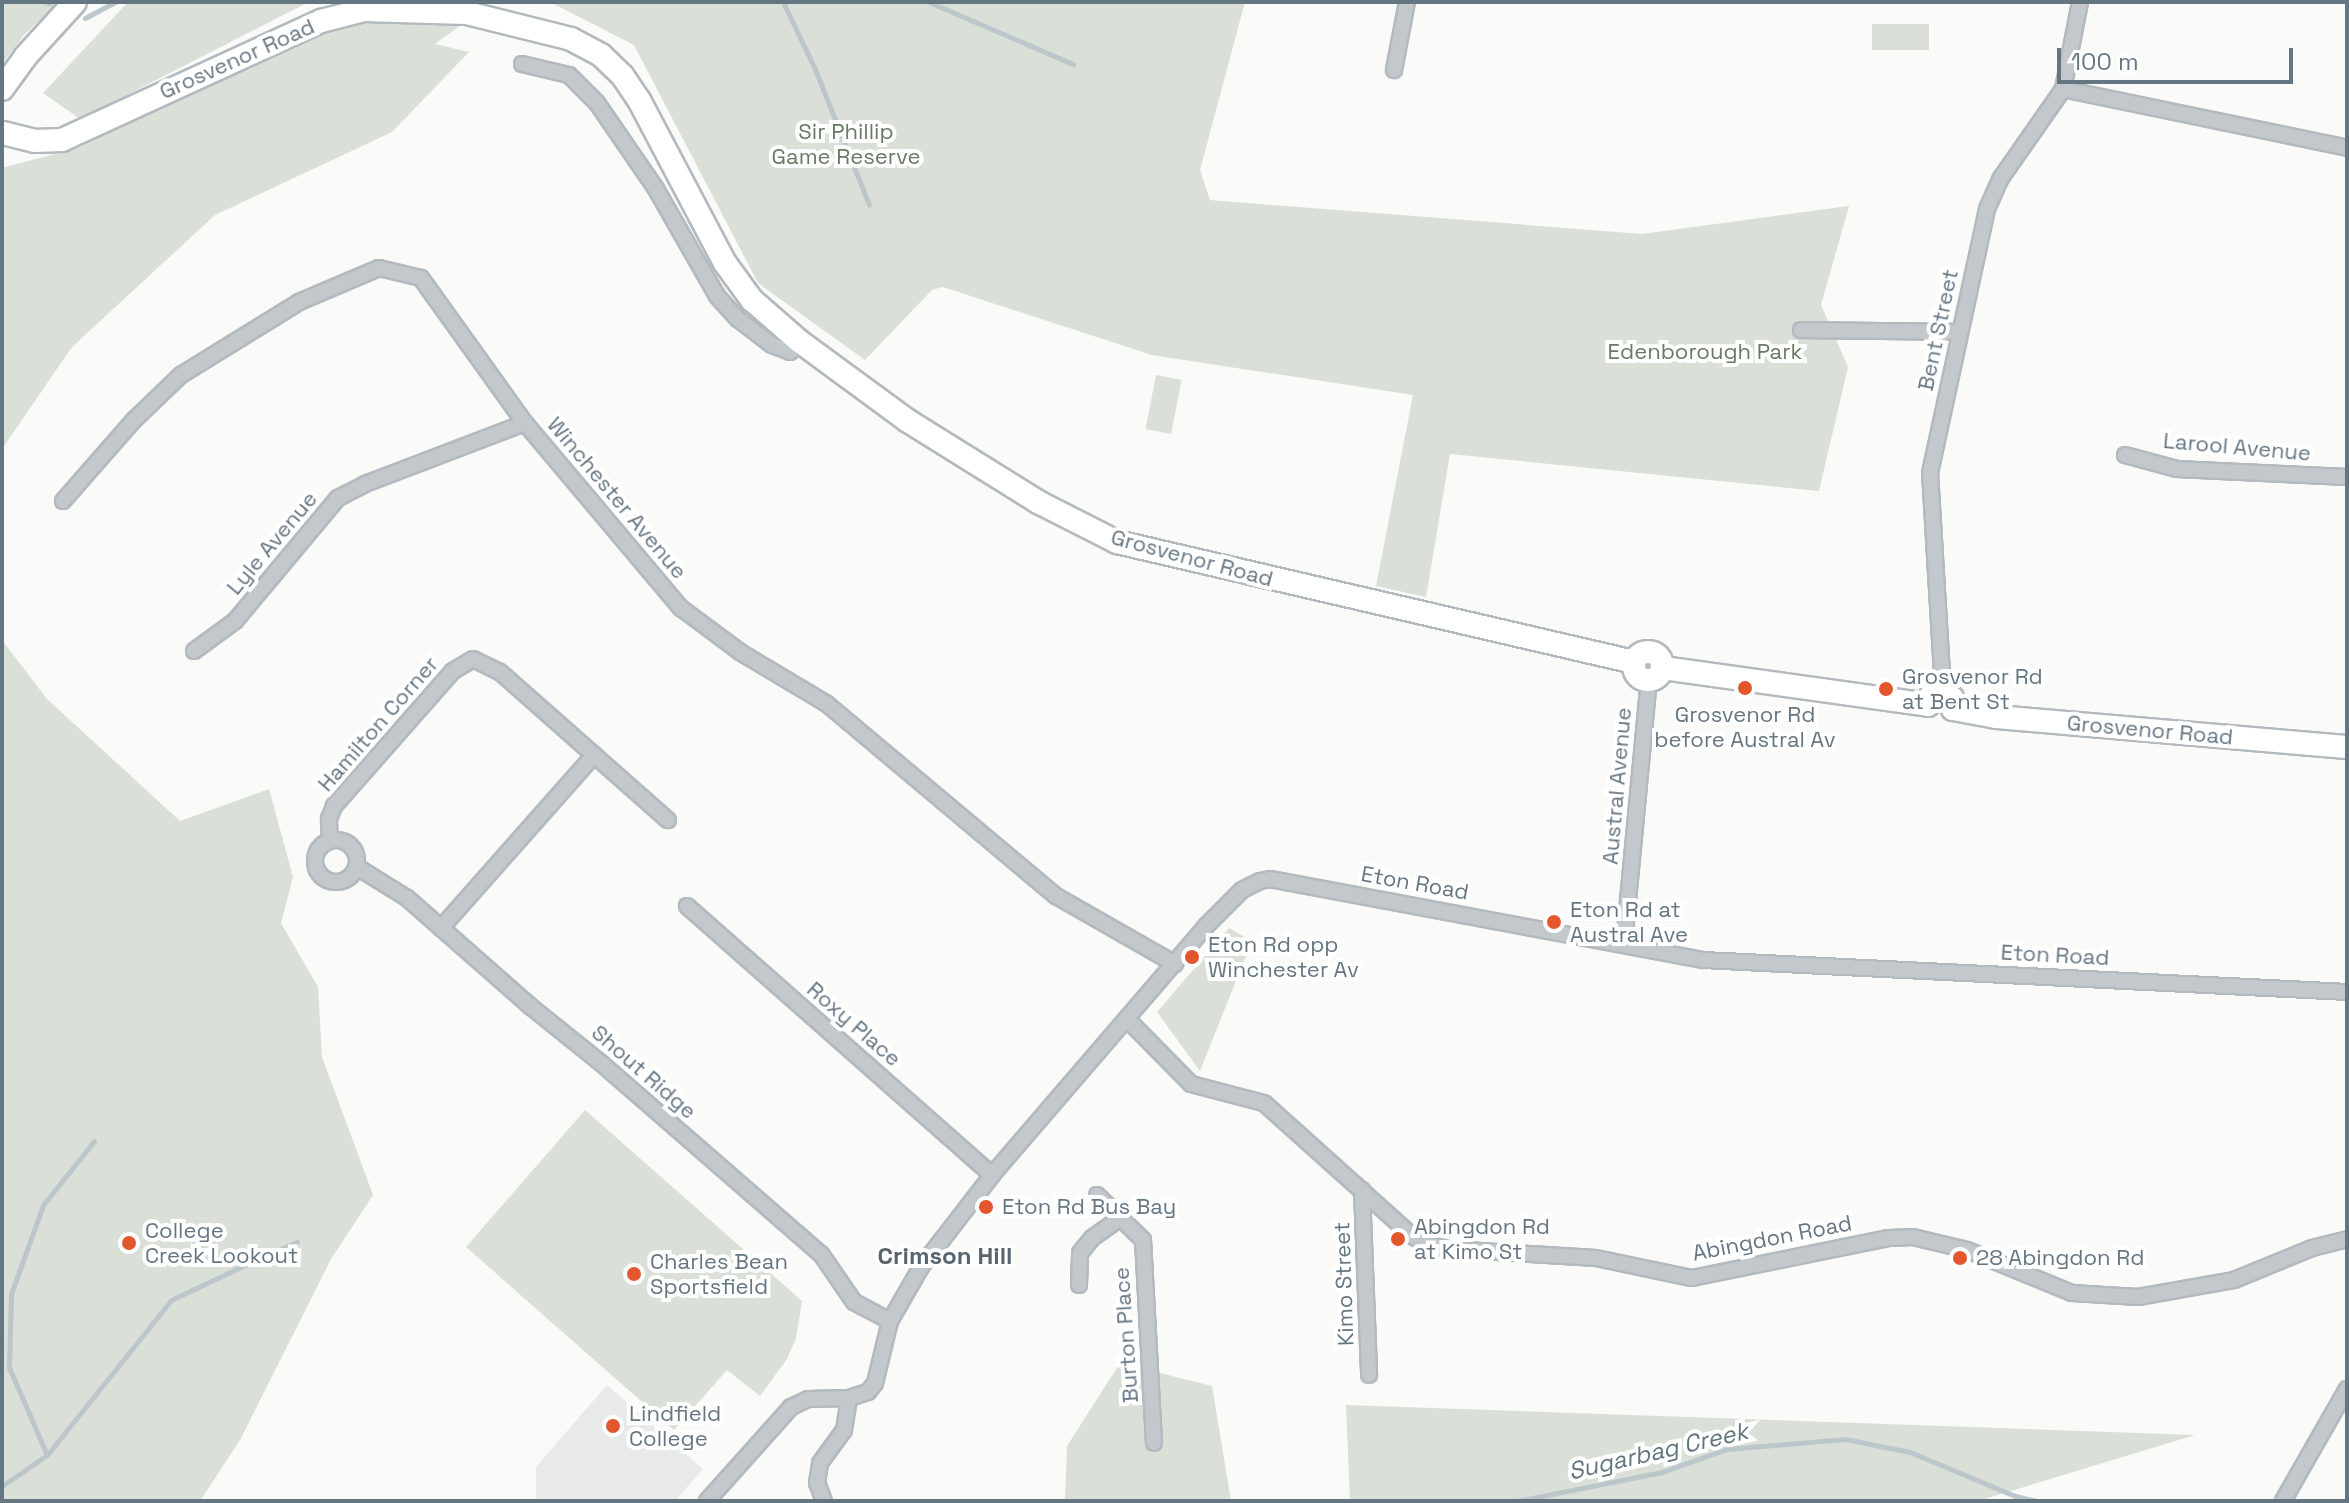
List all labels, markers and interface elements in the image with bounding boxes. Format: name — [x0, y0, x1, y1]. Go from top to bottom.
street label: Grosvenor Road — [156, 13, 318, 105]
scale bar — [2061, 32, 2297, 82]
text: 100 m — [2071, 46, 2139, 77]
park label: Sir Phillip Game Reserve — [771, 118, 921, 170]
street label: Bent Street — [1912, 267, 1964, 393]
park label: Edenborough Park — [1608, 339, 1802, 365]
street label: Winchester Avenue — [541, 412, 693, 584]
street label: Larool Avenue — [2162, 427, 2312, 467]
street label: Lyle Avenue — [221, 486, 323, 600]
street label: Grosvenor Road — [1108, 524, 1276, 592]
street label: Hamilton Corner — [312, 651, 444, 797]
place label: Grosvenor Rd at Bent St — [1902, 663, 2043, 714]
marker: Grosvenor Rd before Austral Av — [1736, 679, 1754, 697]
marker: Grosvenor Rd at Bent St — [1877, 680, 1895, 698]
place label: Grosvenor Rd before Austral Av — [1654, 701, 1836, 752]
street label: Austral Avenue — [1597, 706, 1637, 866]
street label: Grosvenor Road — [2066, 710, 2234, 750]
street label: Eton Road — [1359, 861, 1471, 905]
place label: Eton Rd at Austral Ave — [1570, 896, 1688, 948]
marker: Eton Rd at Austral Ave — [1545, 913, 1563, 931]
place label: Eton Rd opp Winchester Av — [1208, 931, 1359, 982]
street label: Eton Road — [2000, 939, 2110, 971]
marker: Eton Rd opp Winchester Av — [1183, 948, 1201, 966]
street label: Roxy Place — [802, 976, 906, 1072]
street label: Shout Ridge — [586, 1019, 702, 1125]
place label: Eton Rd Bus Bay — [1002, 1194, 1176, 1220]
marker: Eton Rd Bus Bay — [977, 1198, 995, 1216]
street label: Abingdon Road — [1690, 1210, 1854, 1266]
place label: Abingdon Rd at Kimo St — [1414, 1213, 1550, 1264]
place label: College Creek Lookout — [145, 1217, 298, 1268]
street label: Kimo Street — [1329, 1221, 1359, 1347]
marker: Abingdon Rd at Kimo St — [1389, 1230, 1407, 1248]
marker: College Creek Lookout — [120, 1234, 138, 1252]
district label: Crimson Hill — [878, 1242, 1012, 1270]
place label: 28 Abingdon Rd — [1976, 1245, 2145, 1271]
place label: Charles Bean Sportsfield — [650, 1248, 788, 1300]
marker: 28 Abingdon Rd — [1951, 1249, 1969, 1267]
marker: Charles Bean Sportsfield — [625, 1265, 643, 1283]
street label: Burton Place — [1108, 1266, 1144, 1404]
place label: Lindfield College — [629, 1400, 721, 1452]
water label: Sugarbag Creek — [1565, 1416, 1751, 1486]
marker: Lindfield College — [604, 1417, 622, 1435]

